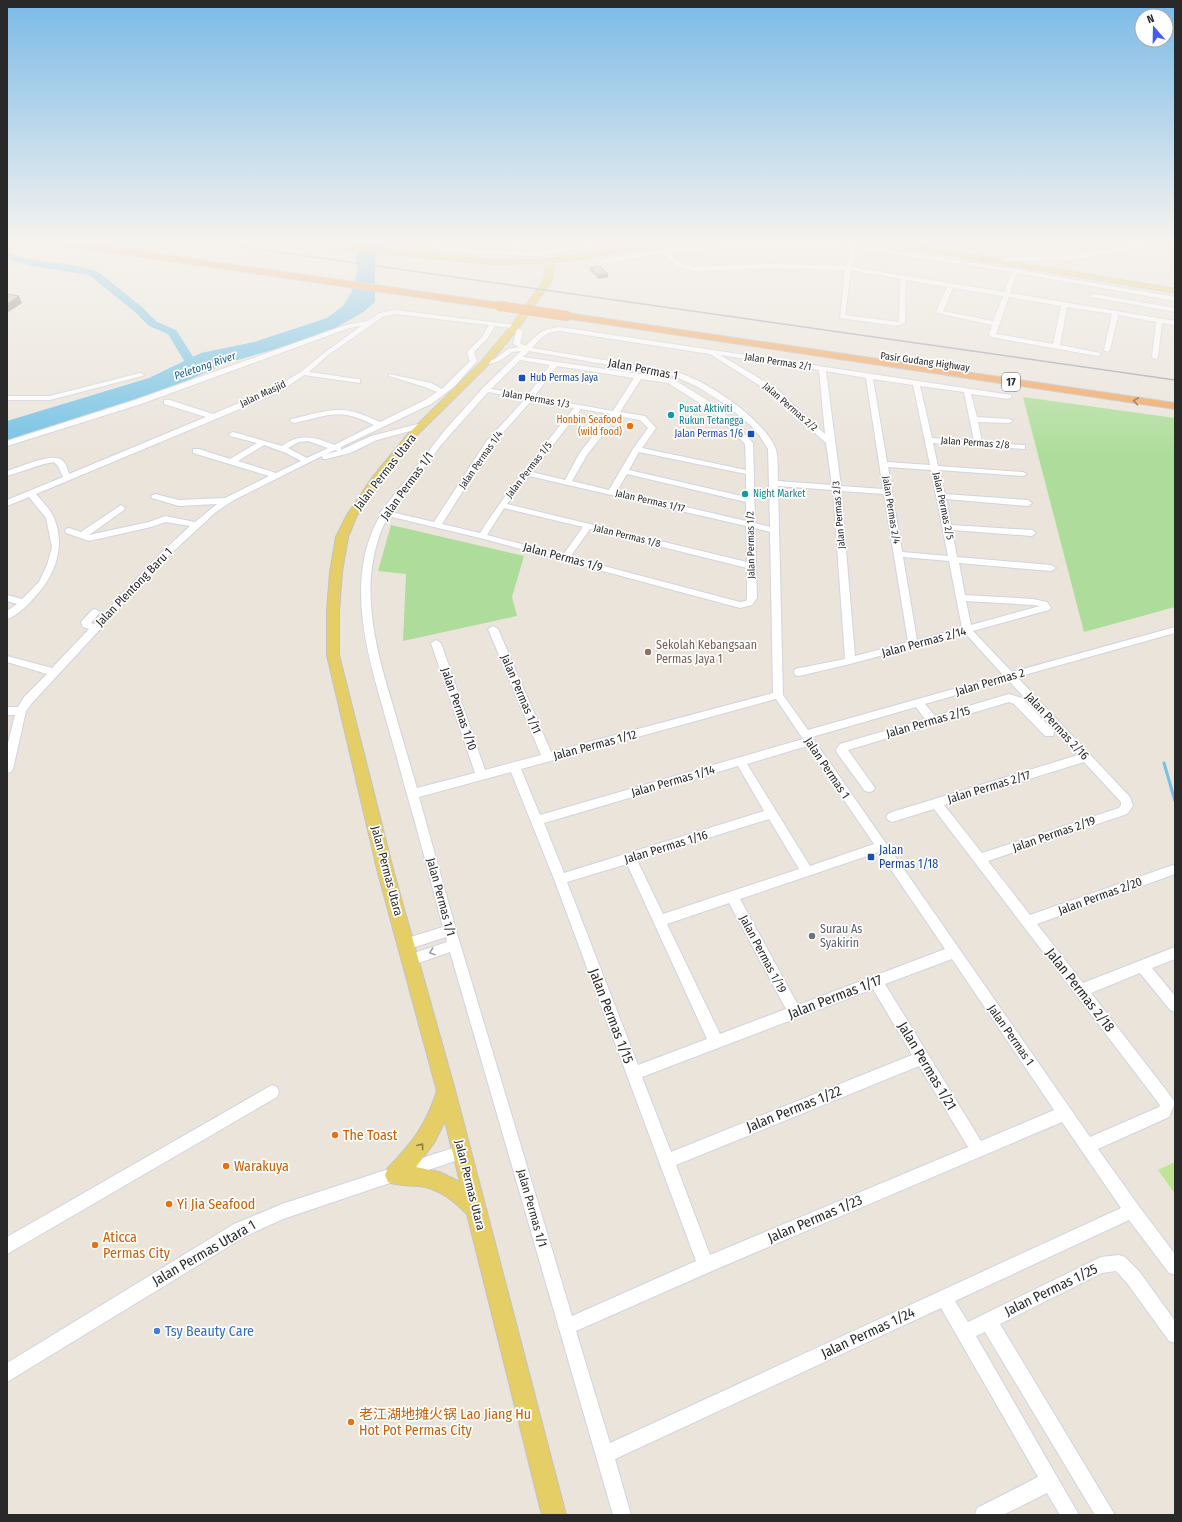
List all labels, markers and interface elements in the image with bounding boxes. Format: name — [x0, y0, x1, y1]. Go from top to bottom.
north arrow — [1134, 8, 1174, 48]
text: N — [1145, 12, 1156, 26]
water label: Peletong River — [172, 349, 239, 383]
street label: Pasir Gudang Highway — [880, 350, 971, 374]
street label: Jalan Permas 2/1 — [744, 351, 812, 373]
street label: Jalan Permas 1 — [607, 355, 679, 383]
place label: Hub Permas Jaya — [530, 372, 598, 384]
marker: Hub Permas Jaya — [517, 373, 527, 383]
road number: 17 — [1002, 373, 1020, 391]
street label: Jalan Masjid — [238, 378, 288, 410]
street label: Jalan Permas 2/2 — [760, 380, 820, 434]
street label: Jalan Permas 1/3 — [502, 387, 571, 411]
one-way arrow — [1133, 397, 1139, 406]
place label: Pusat Aktiviti Rukun Tetangga — [679, 403, 744, 427]
marker: Pusat Aktiviti Rukun Tetangga — [666, 410, 676, 420]
place label: Honbin Seafood (wild food) — [556, 414, 622, 438]
marker: Honbin Seafood (wild food) — [625, 421, 635, 431]
place label: Jalan Permas 1/6 — [675, 428, 743, 440]
street label: Jalan Permas 1/4 — [457, 429, 506, 491]
marker: Jalan Permas 1/6 — [746, 429, 756, 439]
street label: Jalan Permas Utara — [351, 431, 419, 513]
street label: Jalan Permas 2/8 — [940, 435, 1010, 451]
street label: Jalan Permas 1/5 — [503, 439, 555, 501]
street label: Jalan Permas 1/1 — [378, 449, 436, 523]
street label: Jalan Permas 2/5 — [930, 471, 956, 541]
street label: Jalan Permas 2/4 — [880, 475, 902, 545]
street label: Jalan Permas 2/3 — [830, 480, 848, 550]
street label: Jalan Permas 1/17 — [614, 487, 686, 515]
place label: Night Market — [753, 488, 806, 500]
marker: Night Market — [740, 489, 750, 499]
street label: Jalan Permas 1/2 — [744, 510, 758, 579]
street label: Jalan Permas 1/8 — [592, 522, 662, 550]
street label: Jalan Permas 1/9 — [522, 540, 604, 574]
street label: Jalan Plentong Baru 1 — [93, 545, 175, 629]
street label: Jalan Permas 2/14 — [880, 624, 968, 660]
place label: Sekolah Kebangsaan Permas Jaya 1 — [656, 638, 757, 666]
marker: Sekolah Kebangsaan Permas Jaya 1 — [643, 647, 653, 657]
street label: Jalan Permas 1/11 — [498, 652, 544, 736]
street label: Jalan Permas 2 — [954, 665, 1026, 699]
street label: Jalan Permas 1/10 — [438, 666, 480, 752]
street label: Jalan Permas 2/16 — [1022, 689, 1092, 763]
street label: Jalan Permas 2/15 — [884, 703, 972, 741]
street label: Jalan Permas 1/12 — [552, 727, 638, 763]
street label: Jalan Permas 1 — [801, 735, 853, 801]
street label: Jalan Permas 1/14 — [630, 762, 717, 800]
street label: Jalan Permas 2/17 — [946, 768, 1032, 806]
street label: Jalan Permas 2/19 — [1011, 813, 1098, 855]
street label: Jalan Permas Utara — [368, 824, 406, 918]
street label: Jalan Permas 1/16 — [623, 828, 709, 866]
place label: Jalan Permas 1/18 — [879, 843, 938, 871]
marker: Jalan Permas 1/18 — [866, 852, 876, 862]
street label: Jalan Permas 1/1 — [424, 856, 458, 938]
street label: Jalan Permas 2/20 — [1056, 874, 1144, 918]
street label: Jalan Permas 1/19 — [737, 913, 790, 996]
place label: Surau As Syakirin — [820, 922, 862, 950]
marker: Surau As Syakirin — [807, 931, 817, 941]
street label: Jalan Permas 2/18 — [1042, 945, 1118, 1035]
one-way arrow — [429, 947, 436, 956]
street label: Jalan Permas 1/15 — [585, 966, 637, 1066]
street label: Jalan Permas 1/17 — [786, 971, 885, 1023]
street label: Jalan Permas 1 — [985, 1002, 1037, 1068]
street label: Jalan Permas 1/21 — [894, 1019, 960, 1113]
street label: Jalan Permas 1/22 — [744, 1082, 844, 1136]
place label: The Toast — [343, 1127, 398, 1144]
marker: The Toast — [330, 1130, 340, 1140]
street label: Jalan Permas Utara — [452, 1138, 488, 1232]
one-way arrow — [417, 1143, 424, 1150]
place label: Warakuya — [234, 1158, 289, 1175]
marker: Warakuya — [221, 1161, 231, 1171]
street label: Jalan Permas 1/1 — [514, 1167, 550, 1249]
street label: Jalan Permas 1/23 — [765, 1191, 865, 1247]
place label: Yi Jia Seafood — [177, 1196, 255, 1213]
marker: Yi Jia Seafood — [164, 1199, 174, 1209]
street label: Jalan Permas Utara 1 — [149, 1216, 259, 1290]
place label: Aticca Permas City — [103, 1229, 171, 1262]
marker: Aticca Permas City — [90, 1240, 100, 1250]
street label: Jalan Permas 1/25 — [1002, 1260, 1100, 1320]
street label: Jalan Permas 1/24 — [818, 1304, 918, 1362]
place label: Tsy Beauty Care — [165, 1323, 254, 1340]
marker: Tsy Beauty Care — [152, 1326, 162, 1336]
place label: 老江湖地摊火锅 Lao Jiang Hu Hot Pot Permas City — [359, 1406, 531, 1439]
marker: 老江湖地摊火锅 Lao Jiang Hu Hot Pot Permas City — [346, 1417, 356, 1427]

